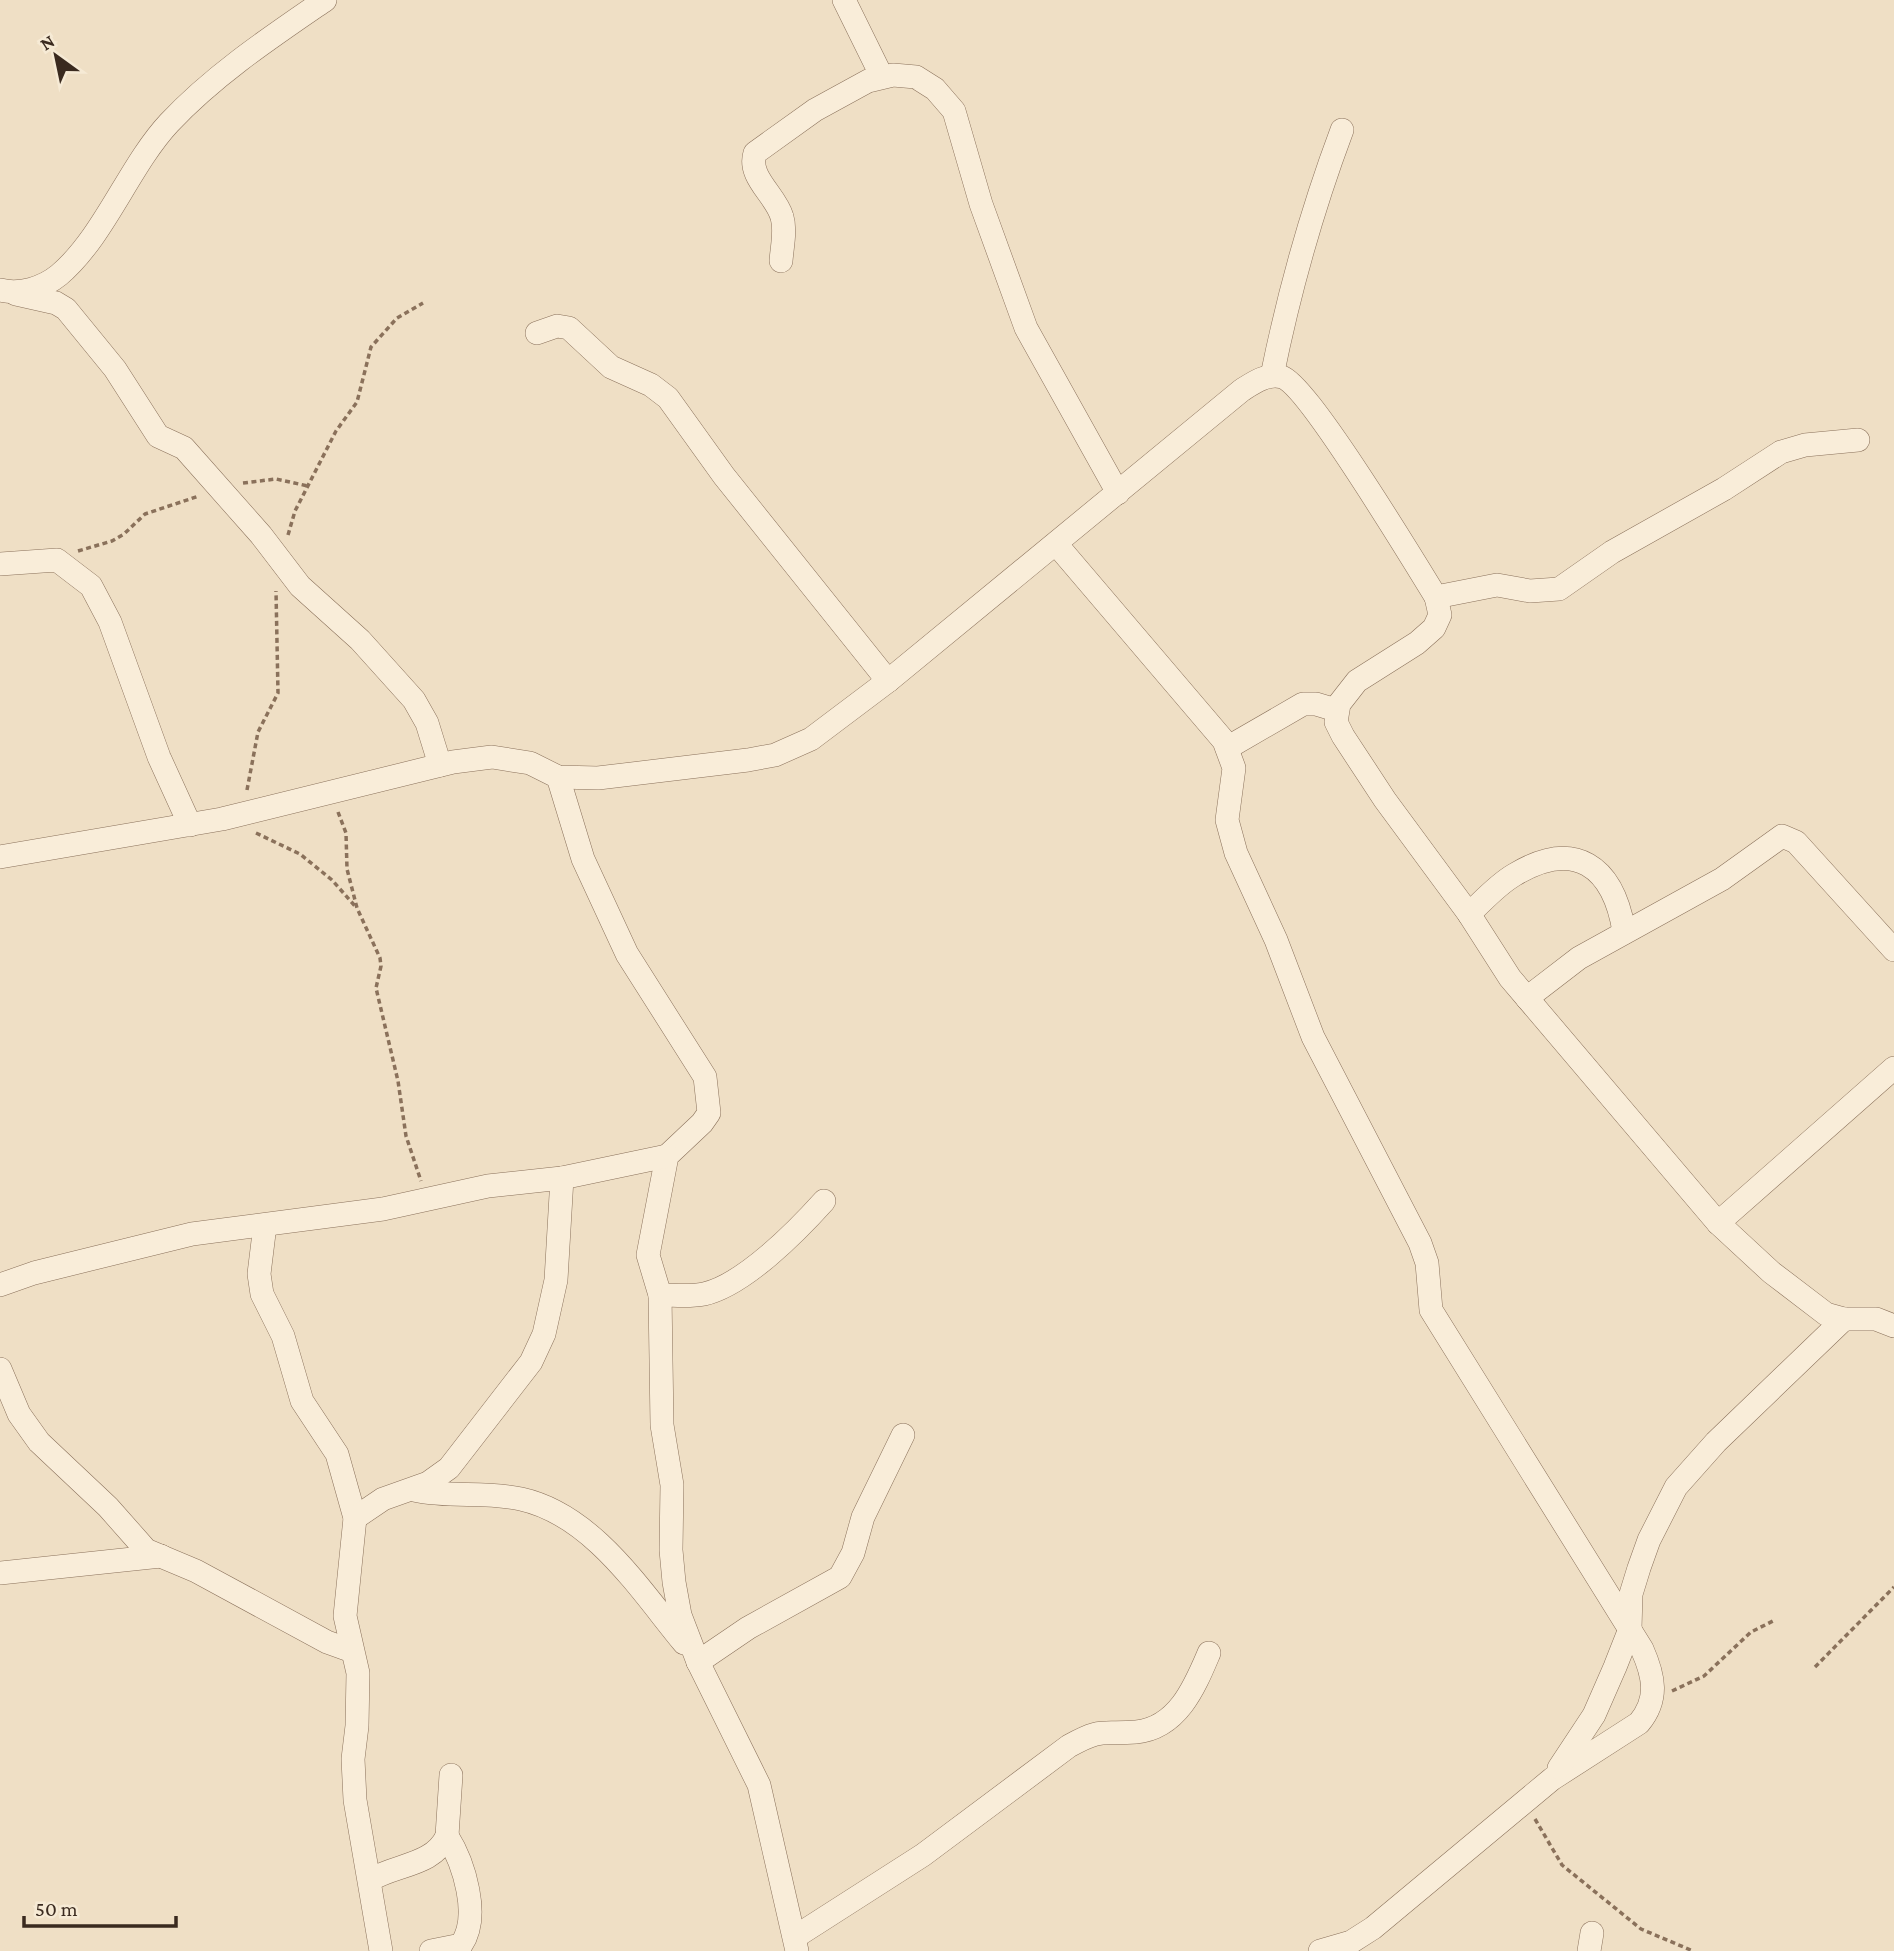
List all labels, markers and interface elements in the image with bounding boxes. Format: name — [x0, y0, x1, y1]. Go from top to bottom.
north arrow — [21, 21, 91, 91]
text: N — [36, 30, 58, 54]
scale bar — [24, 1884, 177, 1928]
text: 50 m — [35, 1897, 78, 1921]

